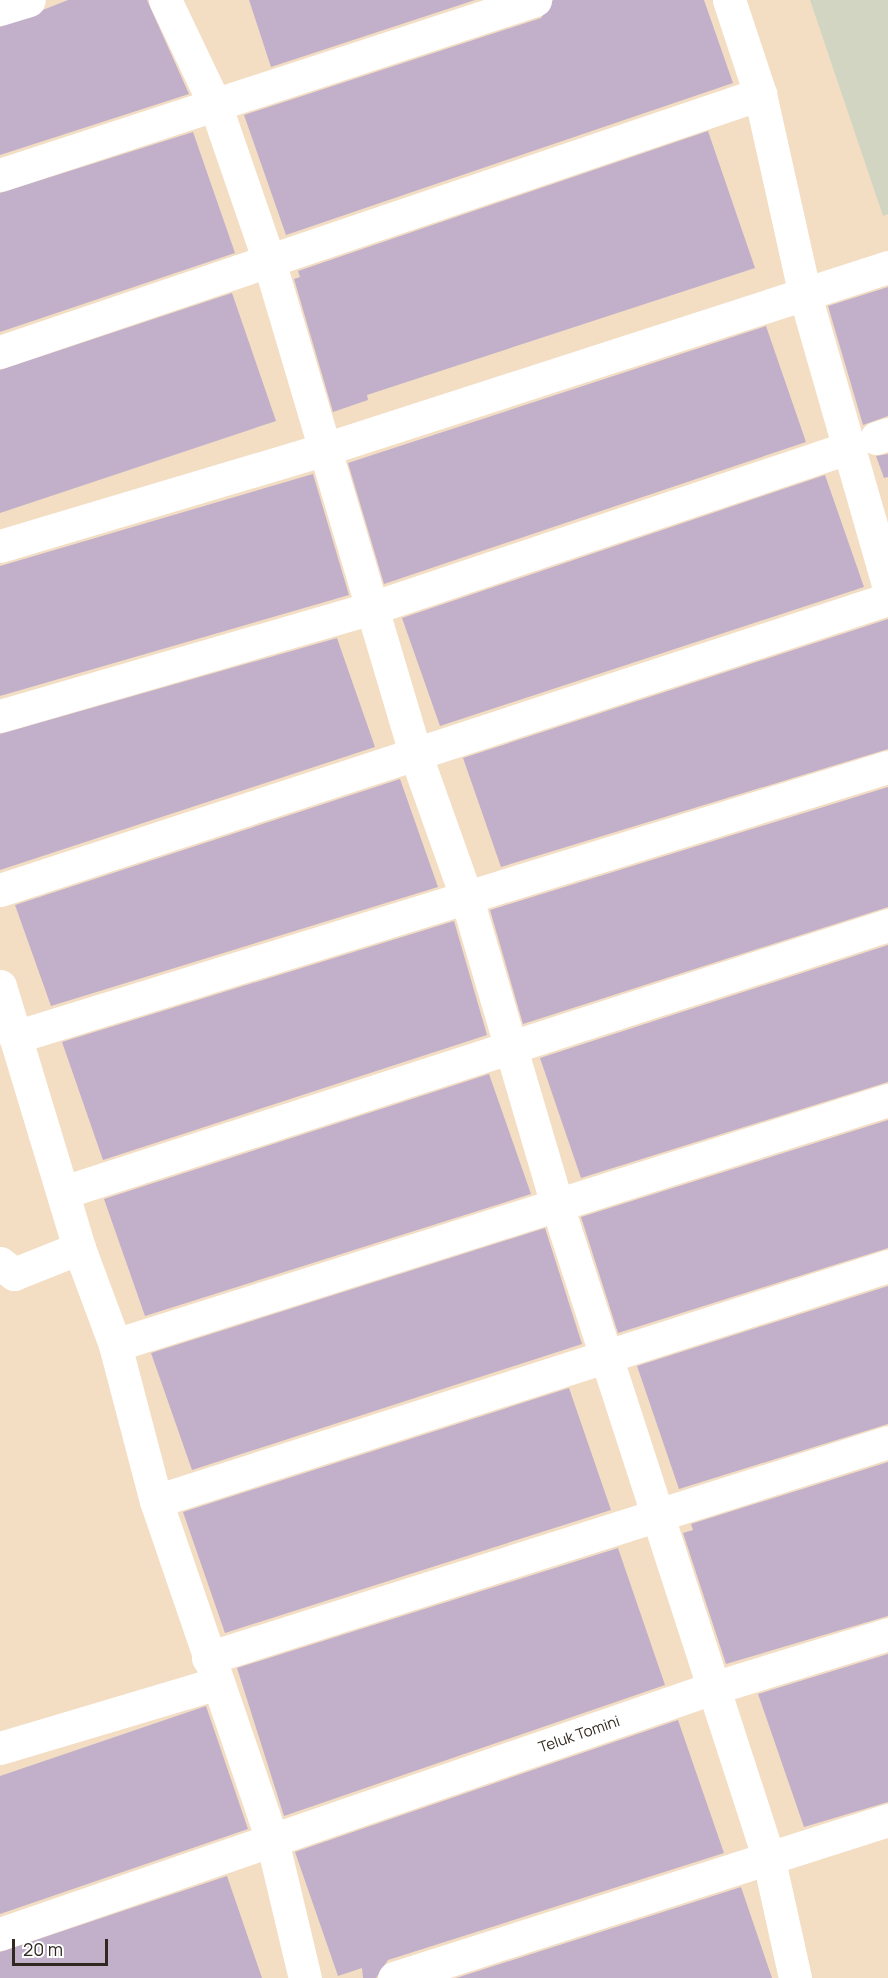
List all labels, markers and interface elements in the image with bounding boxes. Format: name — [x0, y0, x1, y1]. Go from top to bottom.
street label: Teluk Tomini — [536, 1712, 622, 1756]
scale bar — [15, 1927, 111, 1965]
text: 20 m — [23, 1937, 63, 1961]

